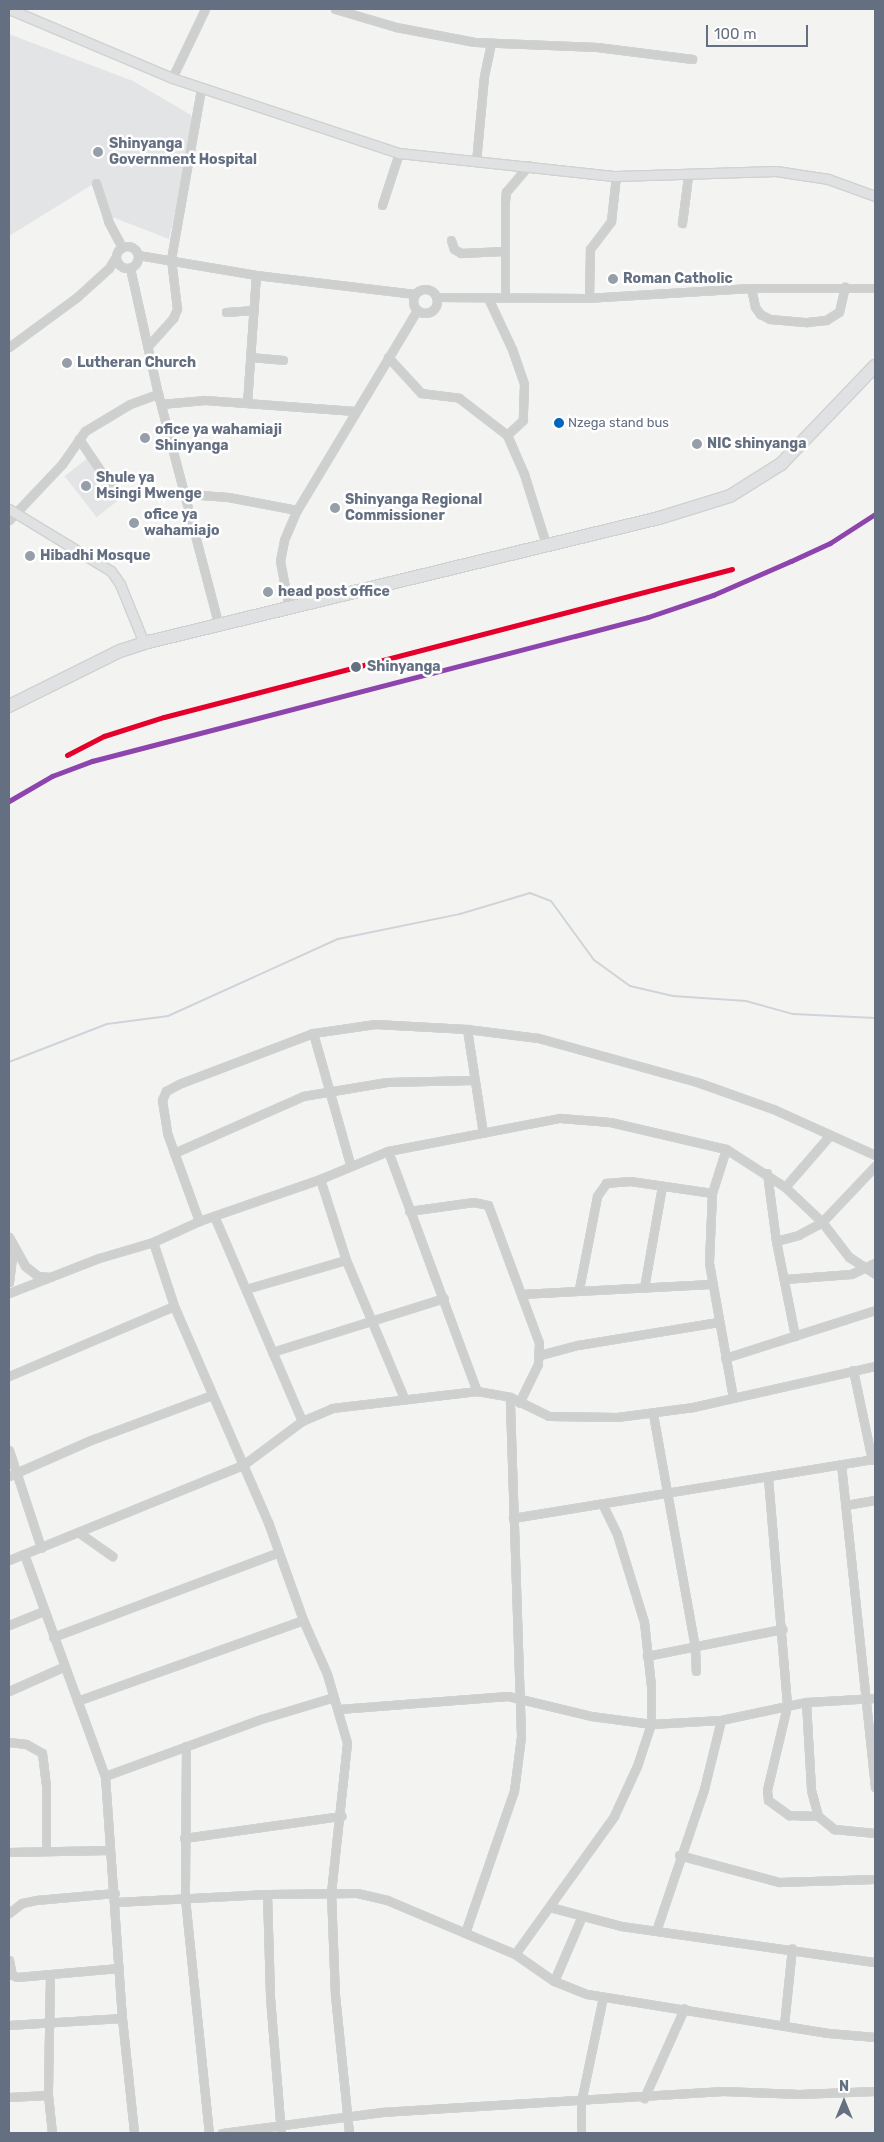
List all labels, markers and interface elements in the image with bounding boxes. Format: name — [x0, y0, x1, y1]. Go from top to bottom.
scale bar — [709, 15, 812, 47]
text: 100 m — [714, 25, 756, 43]
place label: Shinyanga Government Hospital — [109, 136, 257, 168]
marker: Shinyanga Government Hospital — [91, 145, 105, 159]
place label: Roman Catholic — [623, 271, 733, 287]
marker: Roman Catholic — [607, 273, 619, 285]
place label: Lutheran Church — [77, 355, 196, 371]
marker: Lutheran Church — [61, 357, 73, 369]
place label: Nzega stand bus — [568, 415, 669, 431]
marker: Nzega stand bus — [554, 418, 564, 428]
place label: ofice ya wahamiaji Shinyanga — [155, 422, 283, 454]
marker: ofice ya wahamiaji Shinyanga — [139, 432, 151, 444]
place label: NIC shinyanga — [707, 436, 806, 452]
marker: NIC shinyanga — [691, 438, 703, 450]
place label: Shule ya Msingi Mwenge — [96, 470, 202, 502]
marker: Shule ya Msingi Mwenge — [80, 480, 92, 492]
place label: Shinyanga Regional Commissioner — [345, 492, 482, 524]
marker: Shinyanga Regional Commissioner — [329, 502, 341, 514]
place label: ofice ya wahamiajo — [144, 507, 219, 540]
marker: ofice ya wahamiajo — [128, 517, 140, 529]
place label: Hibadhi Mosque — [40, 548, 150, 564]
marker: Hibadhi Mosque — [24, 550, 36, 562]
place label: head post office — [278, 584, 390, 600]
marker: head post office — [262, 586, 274, 598]
place label: Shinyanga — [367, 659, 441, 675]
marker: Shinyanga — [349, 660, 363, 674]
north arrow — [819, 2077, 869, 2127]
text: N — [839, 2078, 849, 2095]

